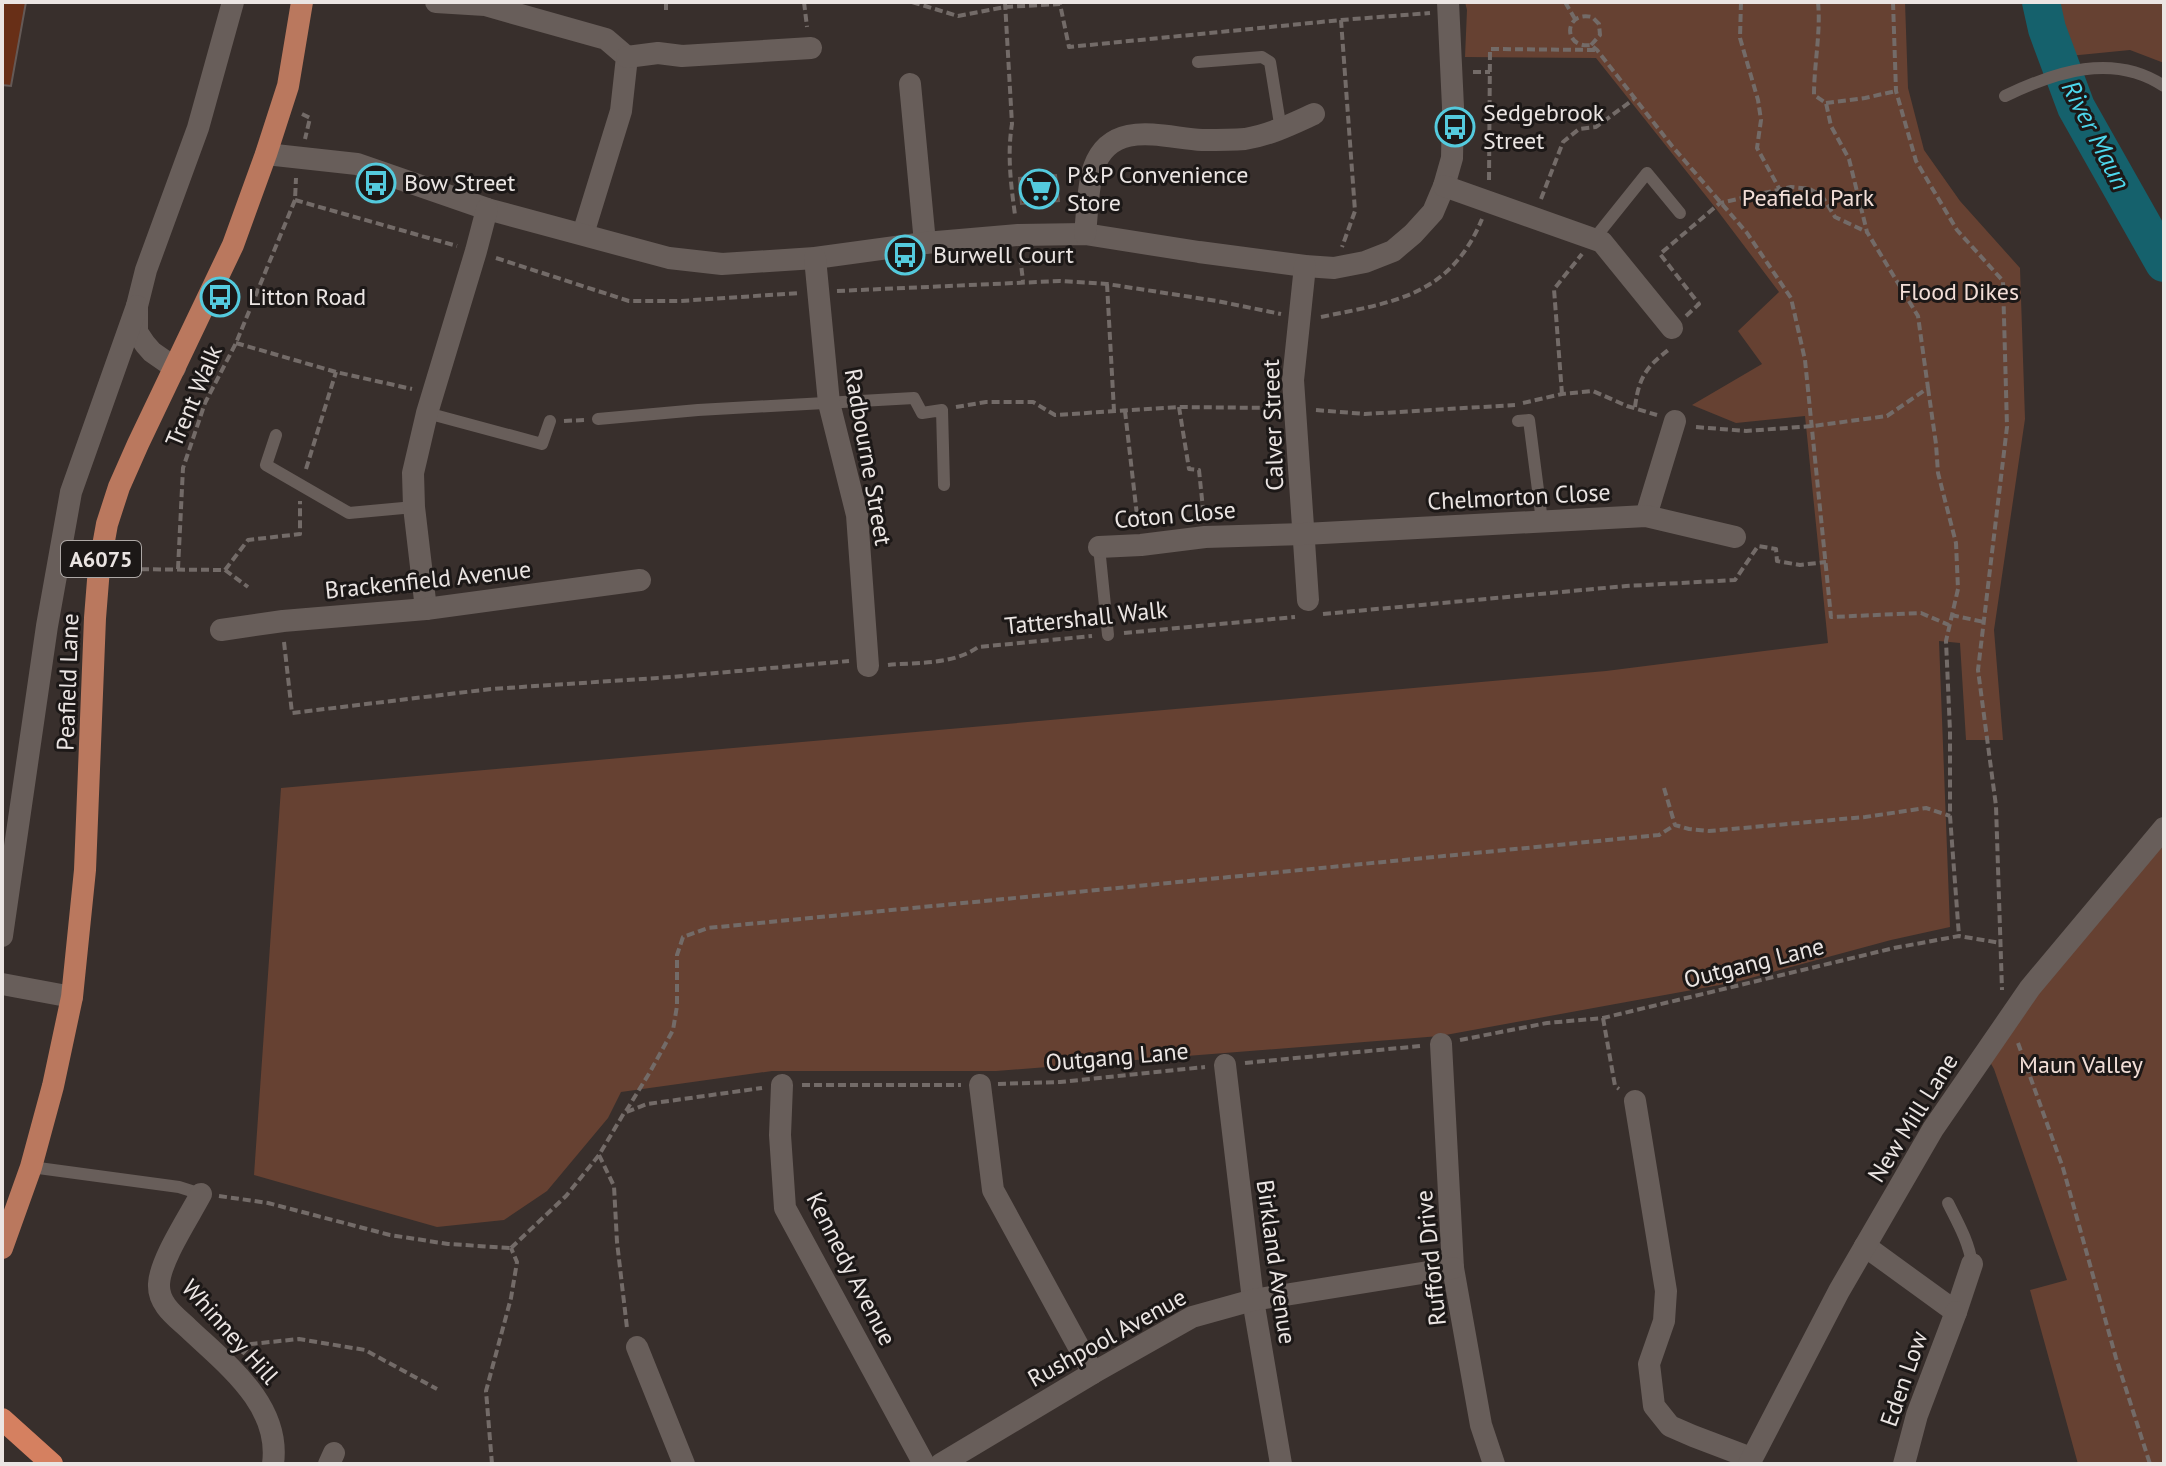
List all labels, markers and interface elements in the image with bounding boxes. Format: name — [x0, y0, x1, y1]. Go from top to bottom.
water label: River Maun — [2055, 74, 2138, 195]
place label: Sedgebrook Street — [1483, 97, 1605, 156]
bus stop icon: Sedgebrook Street — [1434, 106, 1476, 148]
place label: P&P Convenience Store — [1067, 159, 1249, 218]
bus stop icon: Bow Street — [355, 162, 397, 204]
place label: Bow Street — [404, 167, 515, 198]
supermarket icon: P&P Convenience Store — [1018, 168, 1060, 210]
park label: Peafield Park — [1742, 182, 1875, 213]
bus stop icon: Burwell Court — [884, 234, 926, 276]
place label: Burwell Court — [933, 239, 1074, 270]
bus stop icon: Litton Road — [199, 276, 241, 318]
park label: Flood Dikes — [1899, 276, 2019, 307]
place label: Litton Road — [248, 281, 366, 312]
street label: Trent Walk — [158, 340, 229, 451]
street label: Calver Street — [1255, 359, 1290, 491]
street label: Radbourne Street — [838, 366, 899, 548]
street label: Chelmorton Close — [1427, 476, 1611, 517]
street label: Coton Close — [1113, 494, 1237, 535]
road number: A6075 — [61, 541, 141, 577]
street label: Brackenfield Avenue — [323, 553, 533, 606]
street label: Tattershall Walk — [1003, 593, 1169, 641]
street label: Peafield Lane — [50, 613, 85, 751]
street label: Outgang Lane — [1680, 930, 1827, 995]
street label: Outgang Lane — [1044, 1035, 1190, 1078]
street label: New Mill Lane — [1861, 1047, 1965, 1188]
park label: Maun Valley — [2019, 1049, 2143, 1080]
street label: Birkland Avenue — [1250, 1178, 1303, 1346]
street label: Kennedy Avenue — [800, 1187, 903, 1351]
street label: Rufford Drive — [1408, 1189, 1453, 1327]
street label: Whinney Hill — [175, 1273, 286, 1391]
street label: Rushpool Avenue — [1022, 1281, 1191, 1394]
street label: Eden Low — [1873, 1327, 1934, 1431]

